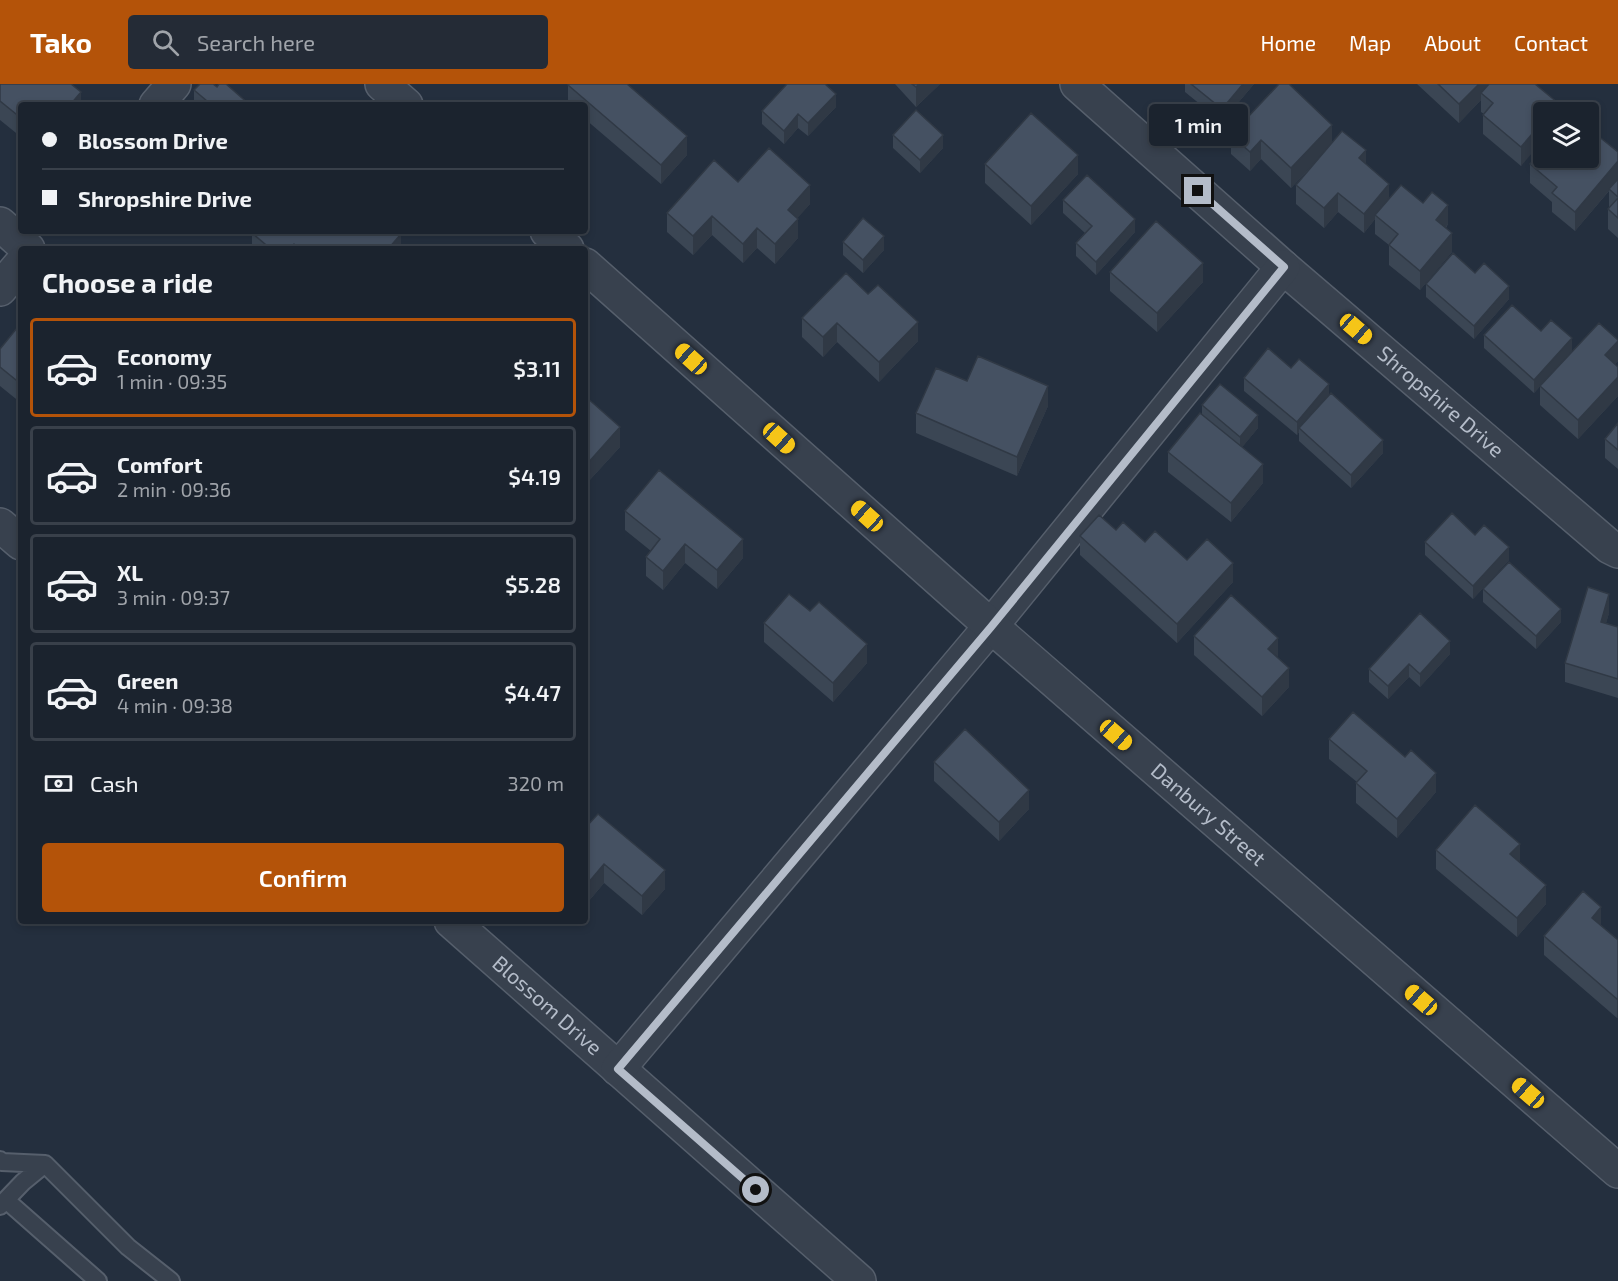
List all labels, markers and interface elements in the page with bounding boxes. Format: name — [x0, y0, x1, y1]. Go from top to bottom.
search box — [128, 15, 548, 69]
text: Tako — [30, 25, 92, 59]
icon: search — [149, 26, 182, 59]
text: Search here — [197, 29, 315, 55]
text: Home — [1260, 30, 1316, 55]
text: Map — [1349, 30, 1391, 55]
text: About — [1424, 30, 1481, 55]
text: Contact — [1514, 30, 1588, 55]
map controls — [1533, 102, 1599, 168]
button: layers — [1533, 102, 1599, 168]
callout: 1 min — [1148, 104, 1248, 146]
text: 1 min — [1175, 113, 1222, 137]
text: Blossom Drive — [78, 127, 228, 153]
route end — [1184, 177, 1211, 204]
text: Shropshire Drive — [78, 185, 252, 211]
text: Choose a ride — [42, 266, 213, 298]
car — [1337, 310, 1375, 348]
car — [672, 340, 710, 378]
street label: Shropshire Drive — [1373, 340, 1510, 462]
icon: car — [45, 341, 99, 395]
text: Economy — [117, 343, 212, 369]
text: $3.11 — [513, 355, 561, 381]
text: 1 min · 09:35 — [117, 369, 227, 393]
car — [760, 419, 798, 457]
icon: car — [45, 449, 99, 503]
text: Comfort — [117, 451, 202, 477]
text: $4.19 — [508, 463, 561, 489]
text: 2 min · 09:36 — [117, 477, 231, 501]
car — [848, 497, 886, 535]
icon: car — [45, 557, 99, 611]
text: XL — [117, 559, 143, 585]
text: $5.28 — [505, 571, 561, 597]
text: 3 min · 09:37 — [117, 585, 230, 609]
icon: car — [45, 665, 99, 719]
text: Green — [117, 667, 179, 693]
text: $4.47 — [504, 679, 561, 705]
text: 4 min · 09:38 — [117, 693, 233, 717]
car — [1097, 716, 1135, 754]
street label: Danbury Street — [1147, 757, 1272, 870]
icon: cash — [42, 767, 75, 800]
text: Cash — [90, 770, 139, 796]
text: 320 m — [508, 771, 564, 795]
button: Confirm — [42, 843, 564, 912]
street label: Blossom Drive — [488, 950, 608, 1059]
car — [1402, 981, 1440, 1019]
car — [1509, 1074, 1547, 1112]
route start — [742, 1176, 769, 1203]

